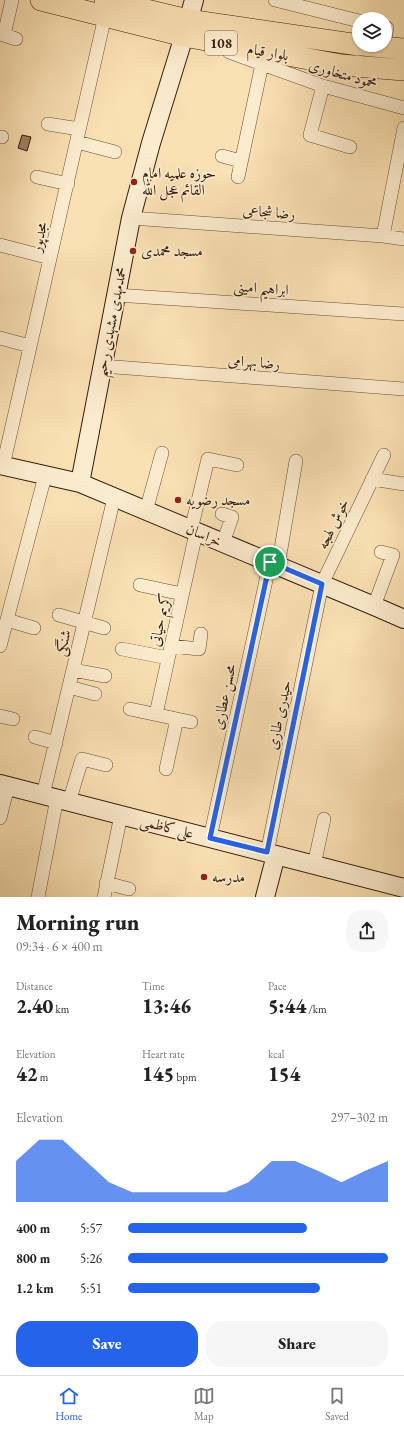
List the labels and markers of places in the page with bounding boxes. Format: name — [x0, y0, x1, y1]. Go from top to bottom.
place label: حوزه علمیه امام القائم عجل الله — [142, 163, 216, 203]
marker: حوزه علمیه امام القائم عجل الله — [129, 177, 139, 187]
place label: مسجد محمدی — [141, 241, 203, 260]
marker: مسجد محمدی — [128, 246, 138, 256]
place label: مسجد رضویه — [186, 490, 250, 509]
marker: مسجد رضویه — [173, 495, 183, 505]
pin — [253, 545, 287, 579]
place label: مدرسه — [212, 867, 245, 886]
marker: مدرسه — [199, 872, 209, 882]

